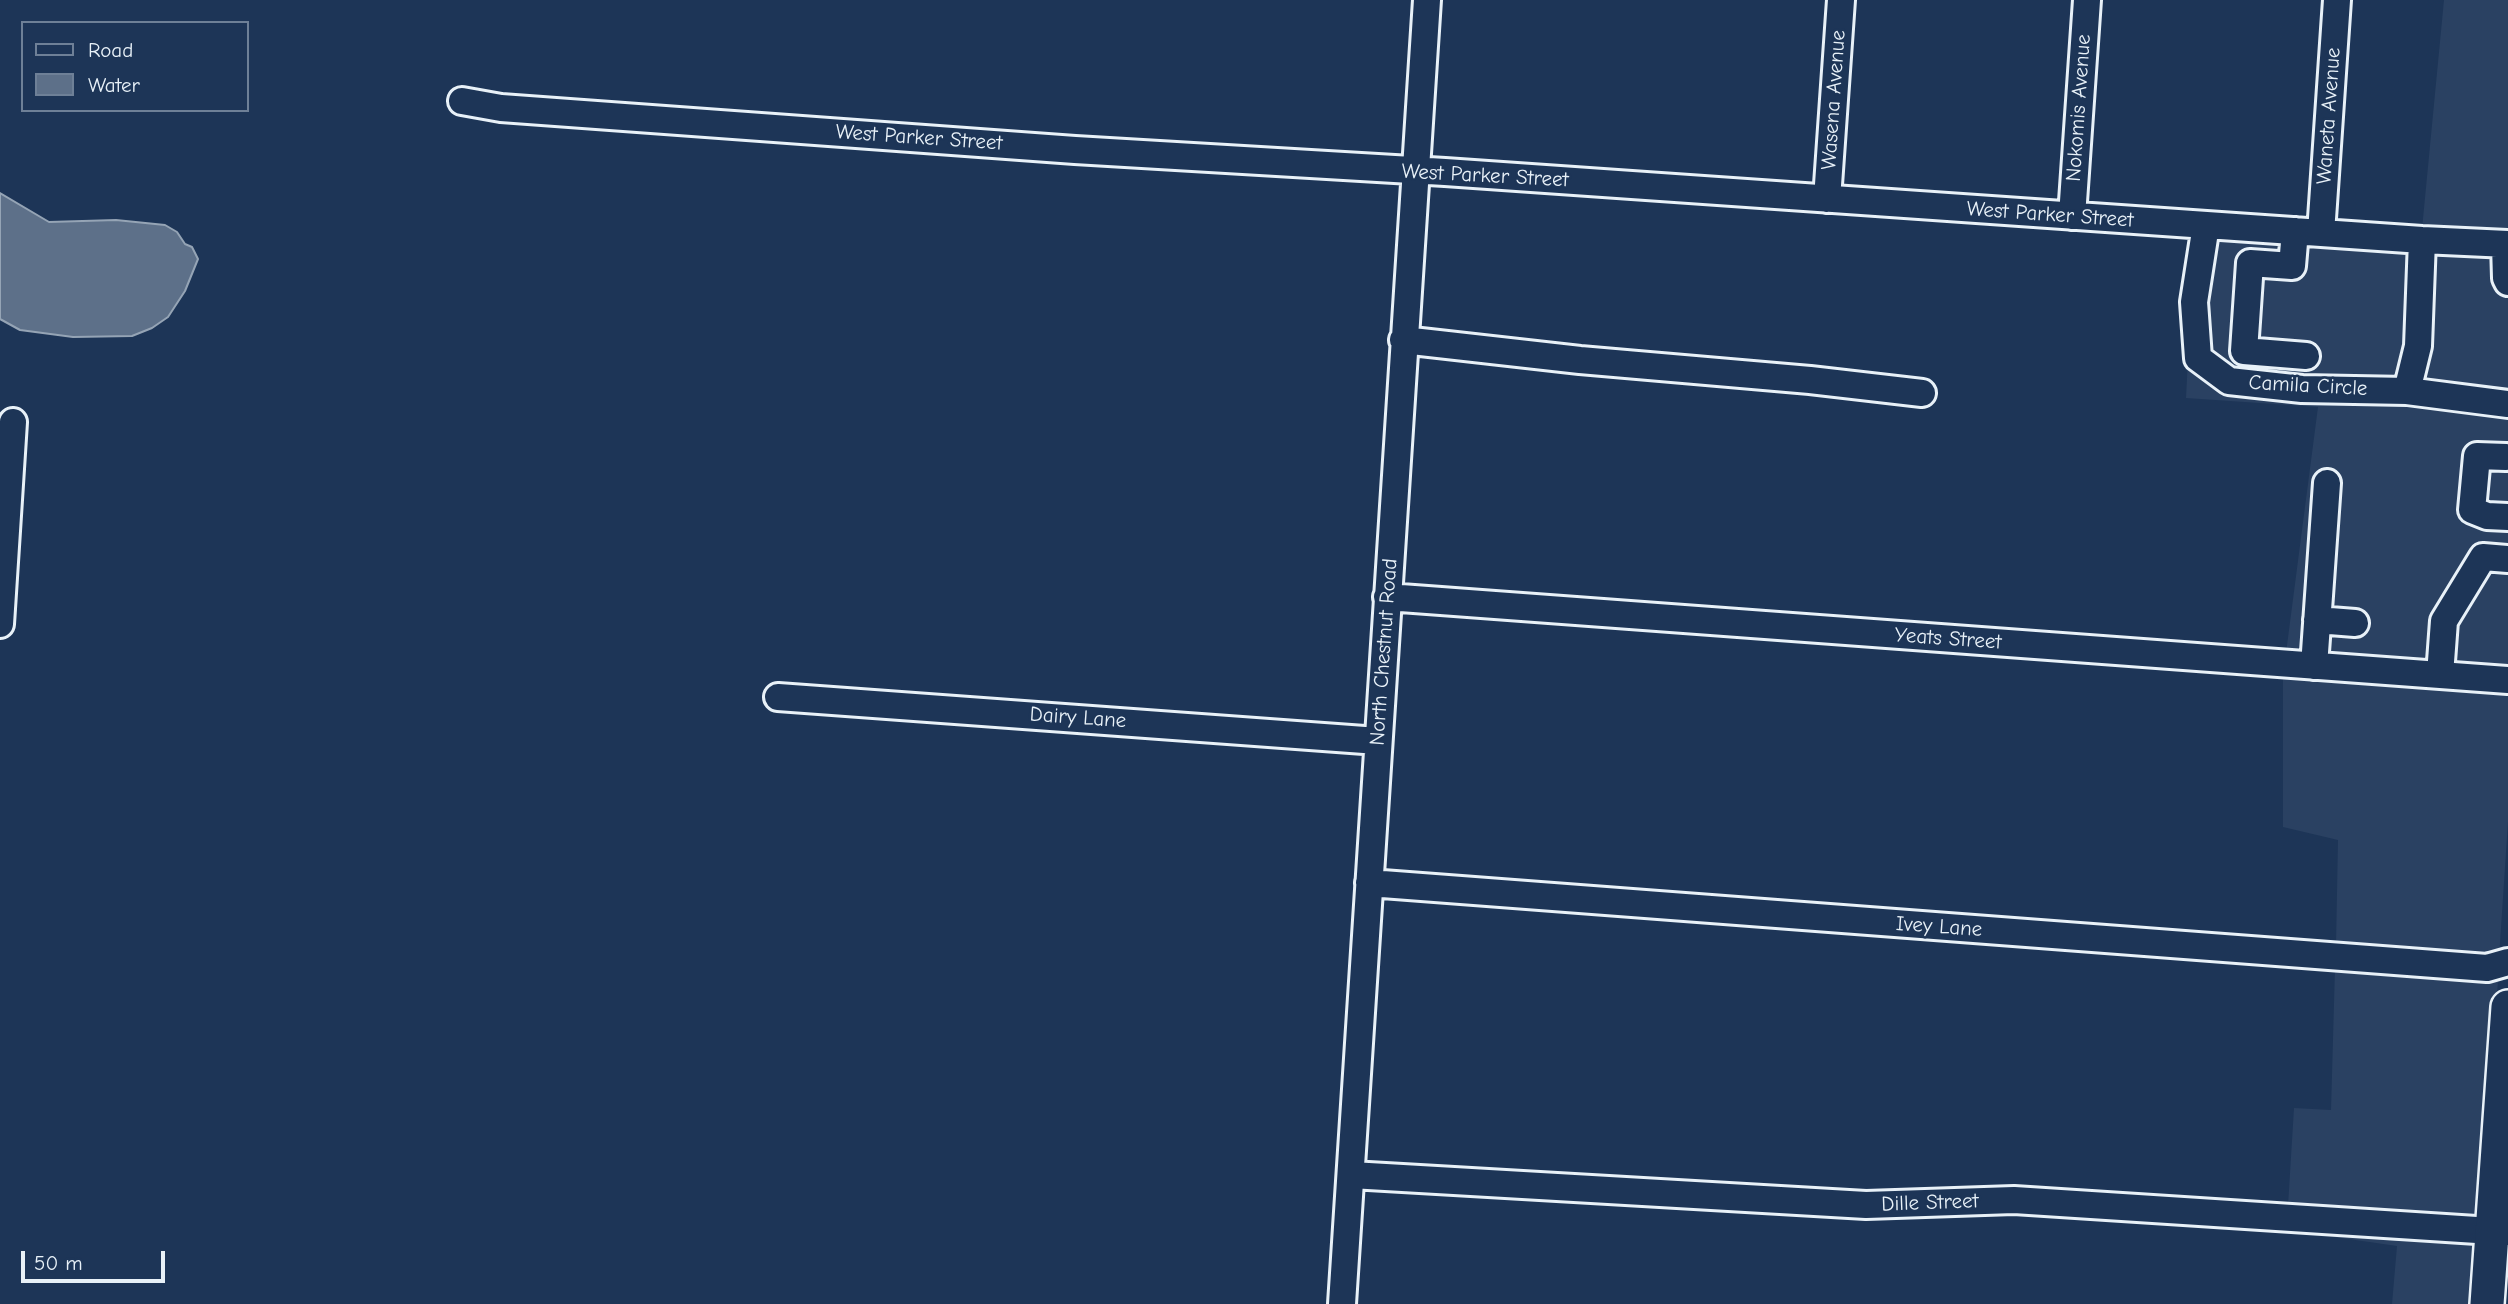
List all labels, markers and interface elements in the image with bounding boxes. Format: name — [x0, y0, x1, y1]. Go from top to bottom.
legend — [21, 21, 248, 112]
street label: Wasena Avenue — [1817, 29, 1851, 171]
street label: Nokomis Avenue — [2061, 34, 2097, 182]
text: Road — [88, 38, 133, 62]
street label: Waneta Avenue — [2312, 47, 2346, 185]
text: Water — [88, 73, 140, 97]
street label: West Parker Street — [835, 120, 1003, 156]
street label: West Parker Street — [1401, 159, 1569, 193]
street label: West Parker Street — [1966, 197, 2134, 233]
street label: Camila Circle — [2248, 370, 2368, 402]
street label: North Chestnut Road — [1365, 558, 1403, 746]
street label: Yeats Street — [1894, 623, 2002, 655]
street label: Dairy Lane — [1029, 702, 1127, 734]
street label: Ivey Lane — [1895, 911, 1983, 943]
street label: Dille Street — [1881, 1189, 1979, 1217]
scale bar — [24, 1238, 168, 1282]
text: 50 m — [34, 1251, 83, 1275]

